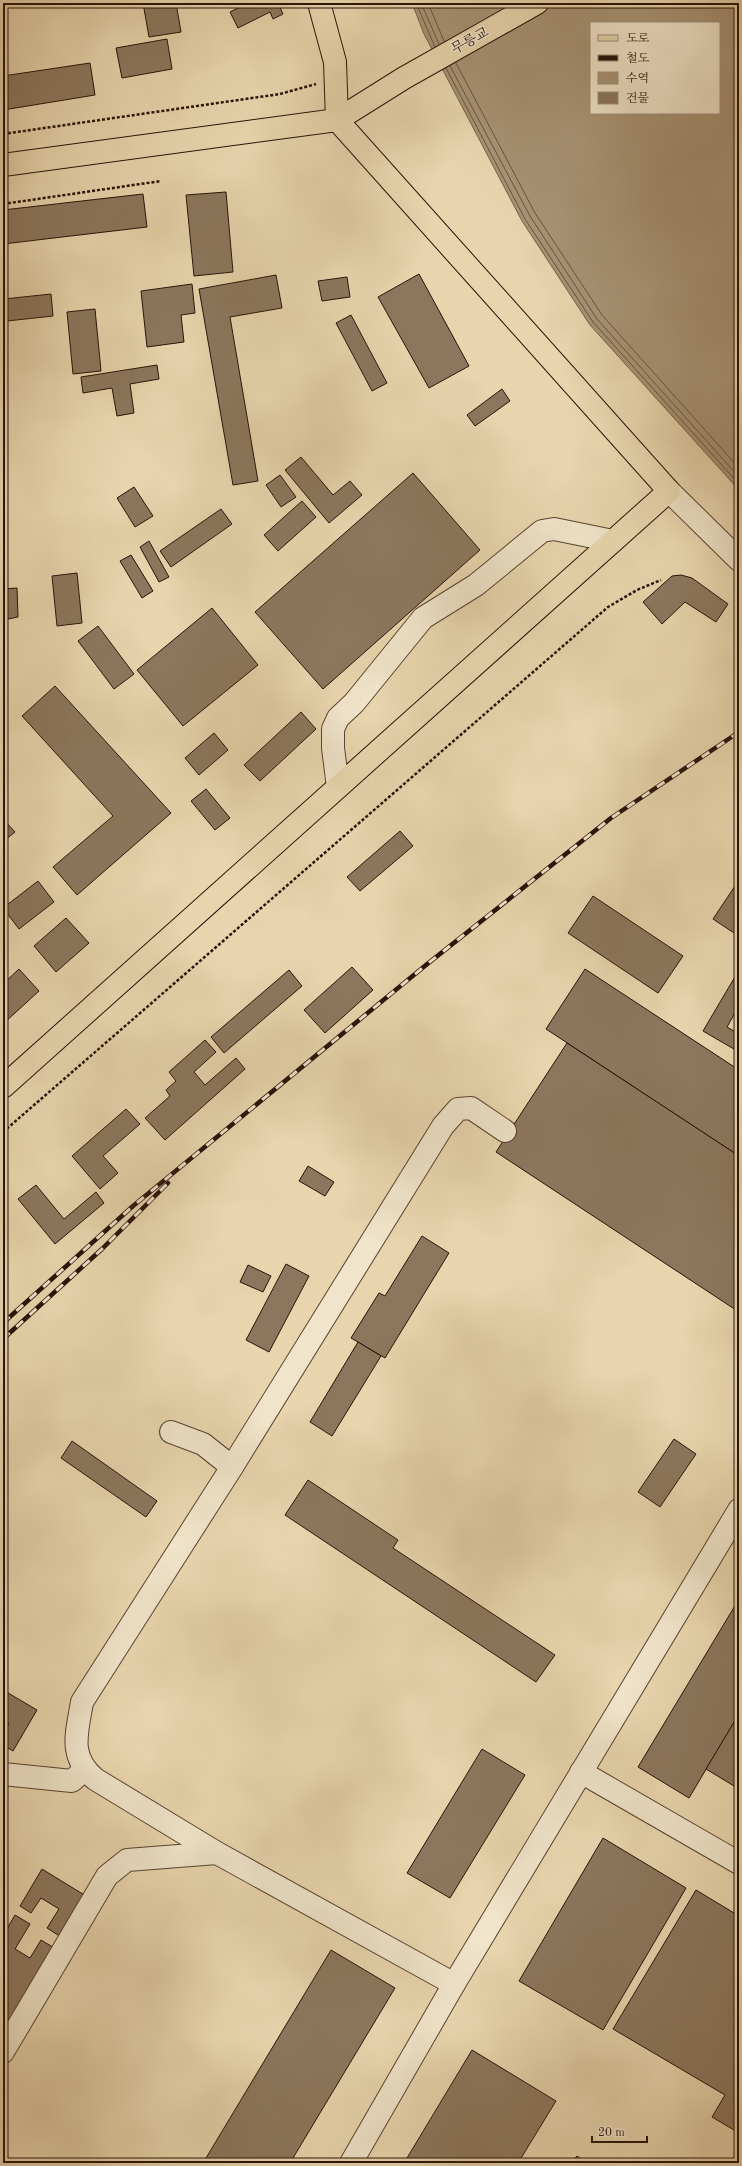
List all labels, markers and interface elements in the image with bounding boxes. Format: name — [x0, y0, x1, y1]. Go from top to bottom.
legend — [590, 22, 720, 114]
street label: 무릉교 — [448, 24, 492, 57]
text: 도로 — [626, 32, 650, 45]
text: 철도 — [626, 52, 650, 65]
text: 수역 — [626, 72, 649, 85]
text: 건물 — [626, 92, 650, 105]
scale bar — [592, 2118, 647, 2144]
text: 20 m — [598, 2127, 625, 2139]

